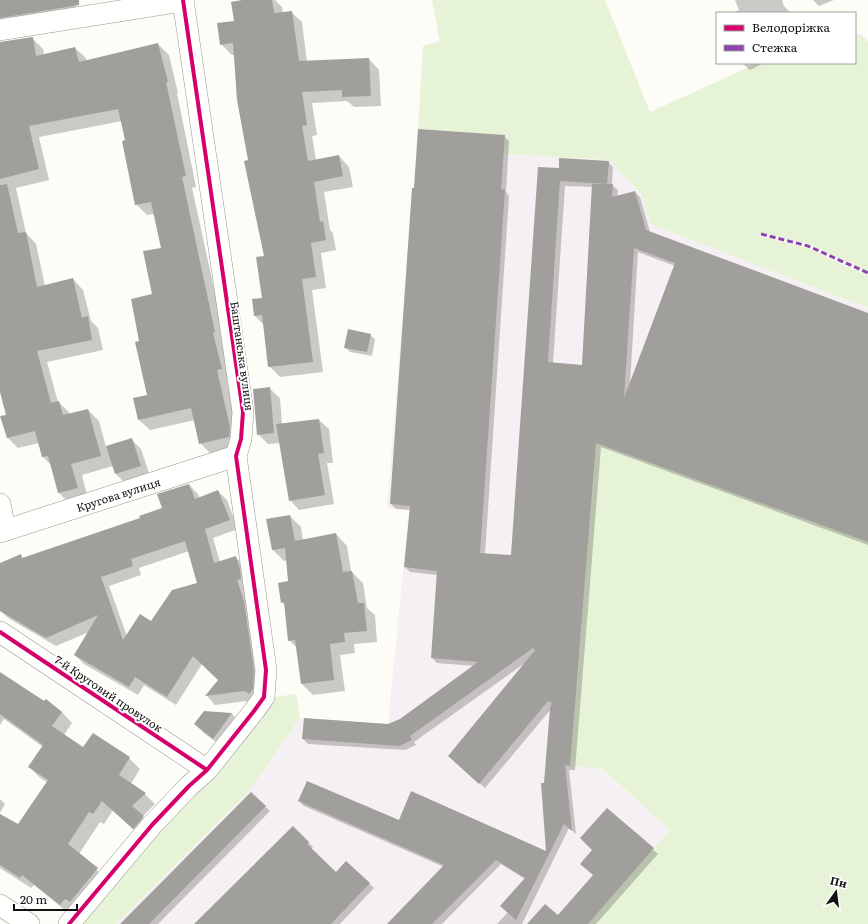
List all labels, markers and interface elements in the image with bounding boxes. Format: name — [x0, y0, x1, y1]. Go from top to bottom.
legend — [716, 12, 856, 64]
text: Велодоріжка — [752, 18, 830, 36]
text: Стежка — [752, 38, 798, 56]
street label: Баштанська вулиця — [227, 300, 259, 412]
street label: Кругова вулиця — [74, 473, 162, 515]
street label: 7-й Круговий провулок — [52, 651, 167, 735]
text: Пн — [828, 871, 849, 891]
north arrow — [816, 872, 856, 912]
scale bar — [14, 886, 77, 912]
text: 20 m — [20, 890, 47, 908]

